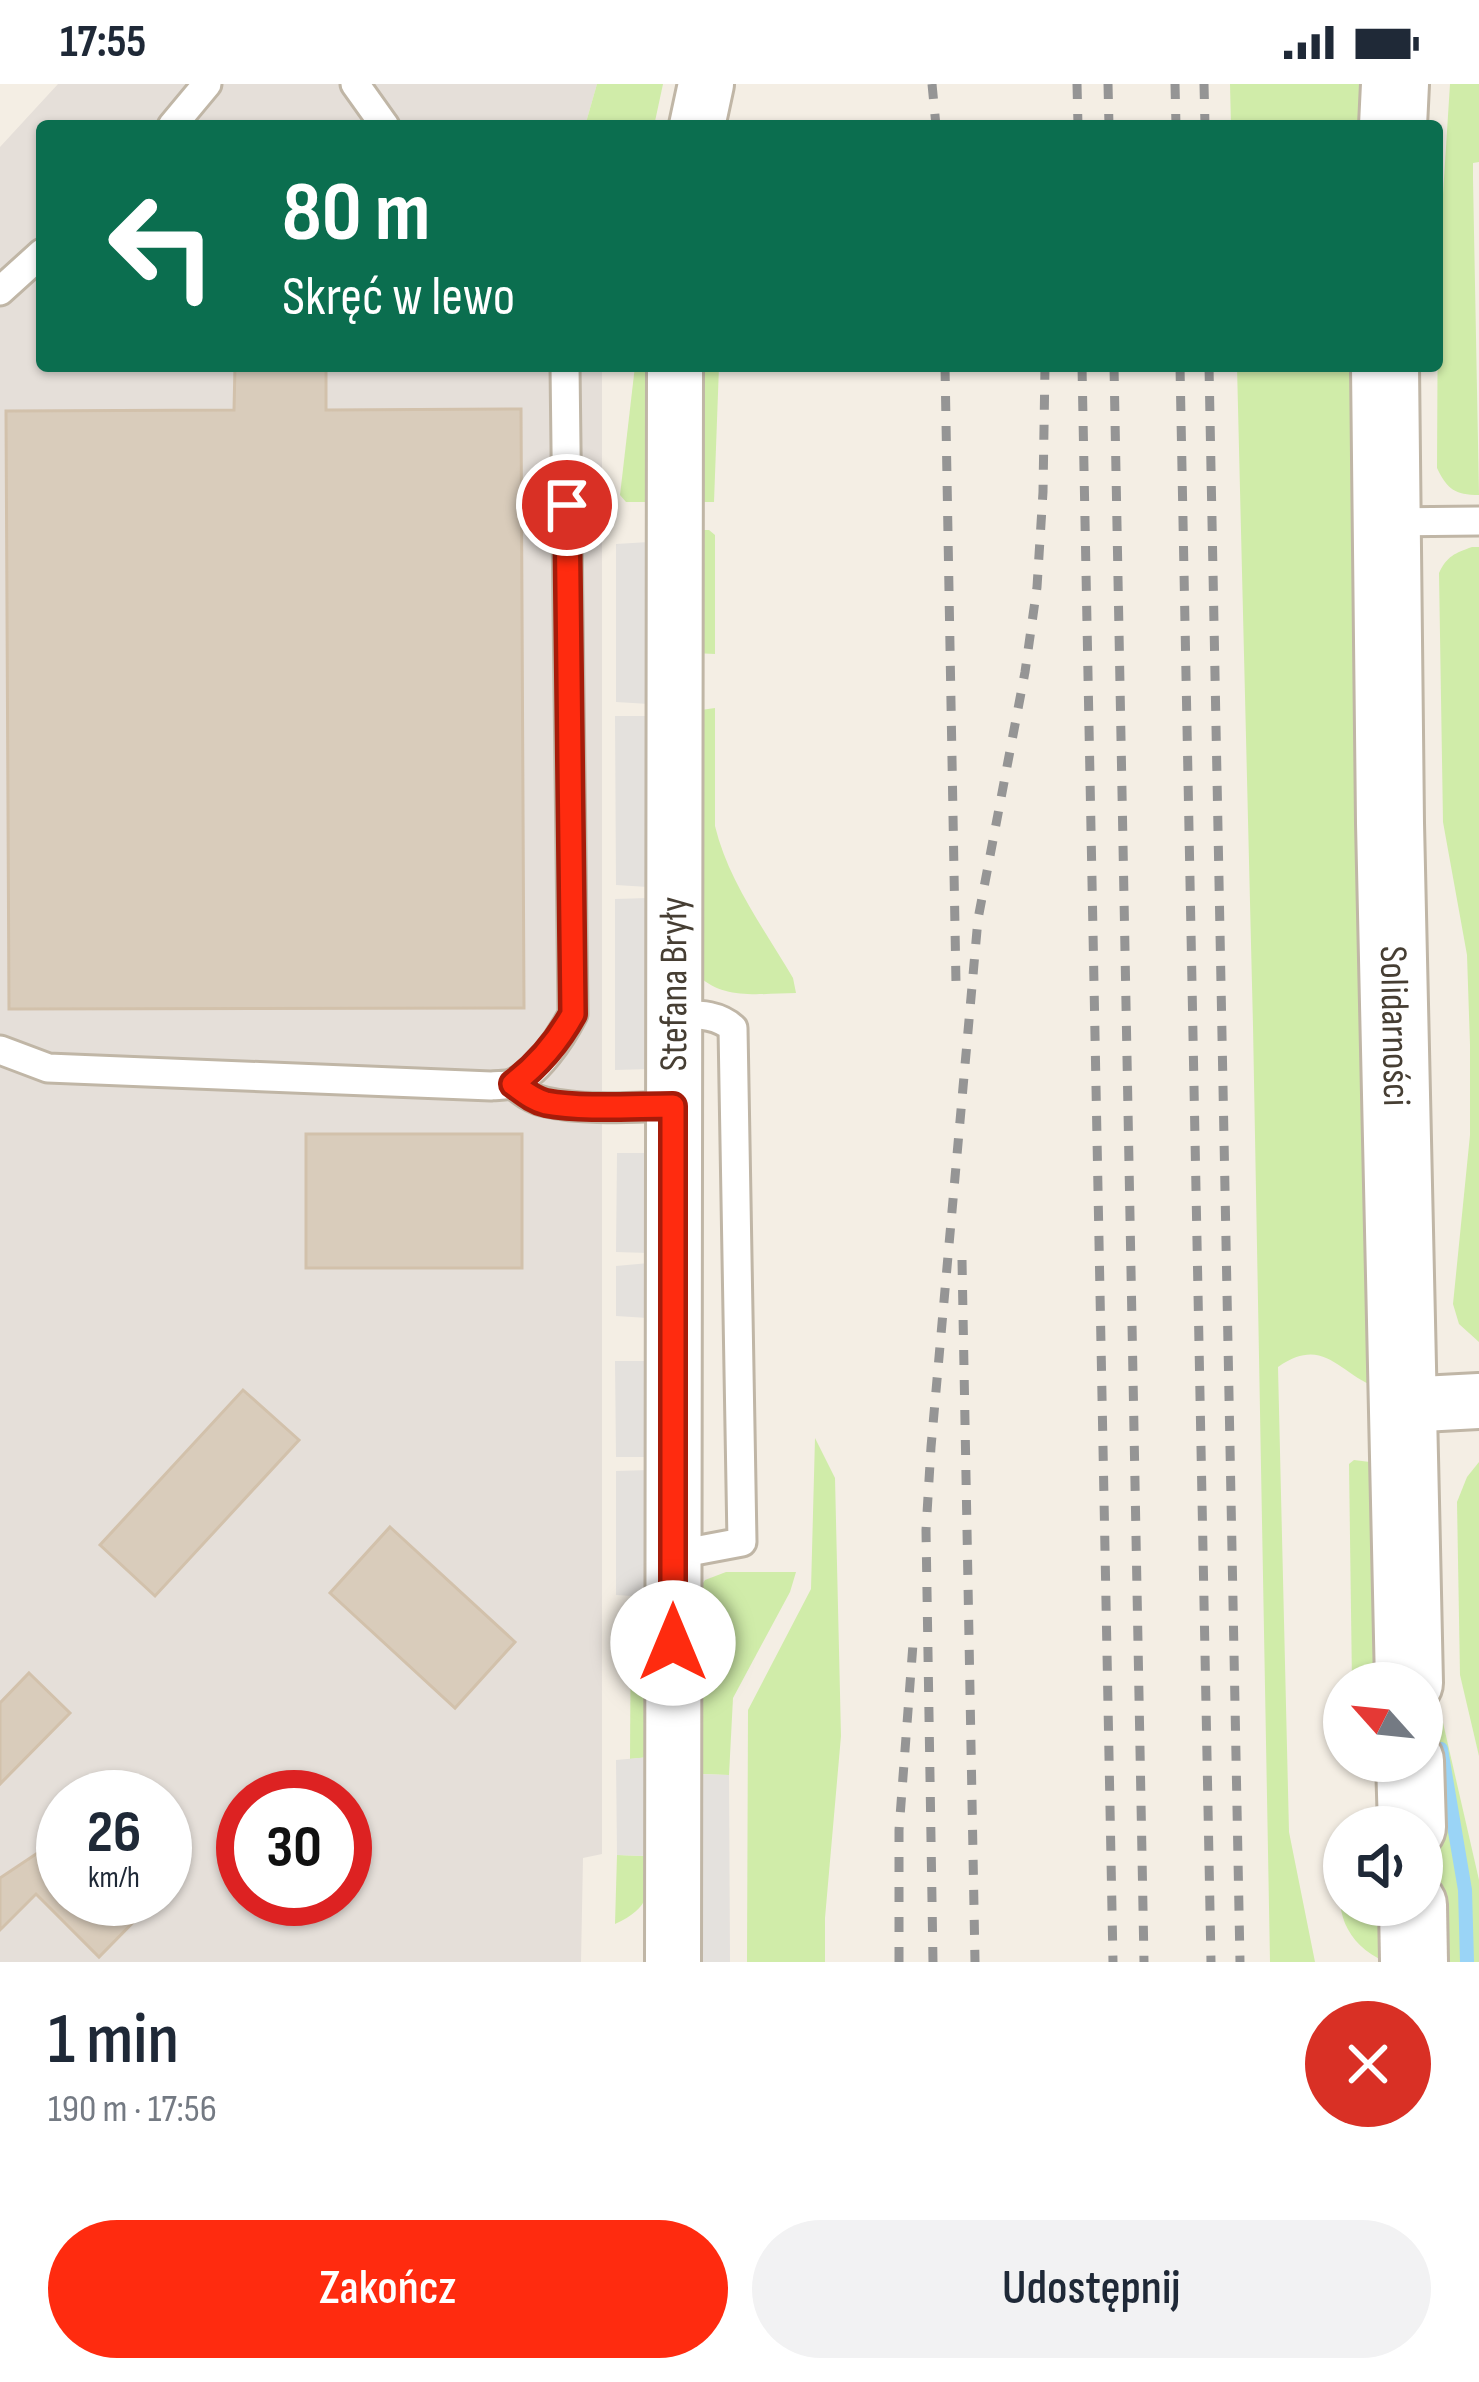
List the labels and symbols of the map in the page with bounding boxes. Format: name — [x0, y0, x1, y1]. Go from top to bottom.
pin — [516, 454, 618, 556]
street label: Stefana Bryły — [651, 897, 698, 1071]
street label: Solidarności — [1369, 945, 1420, 1107]
position arrow — [610, 1580, 736, 1706]
north arrow — [1323, 1662, 1443, 1782]
speed limit sign: 30 — [216, 1770, 372, 1926]

